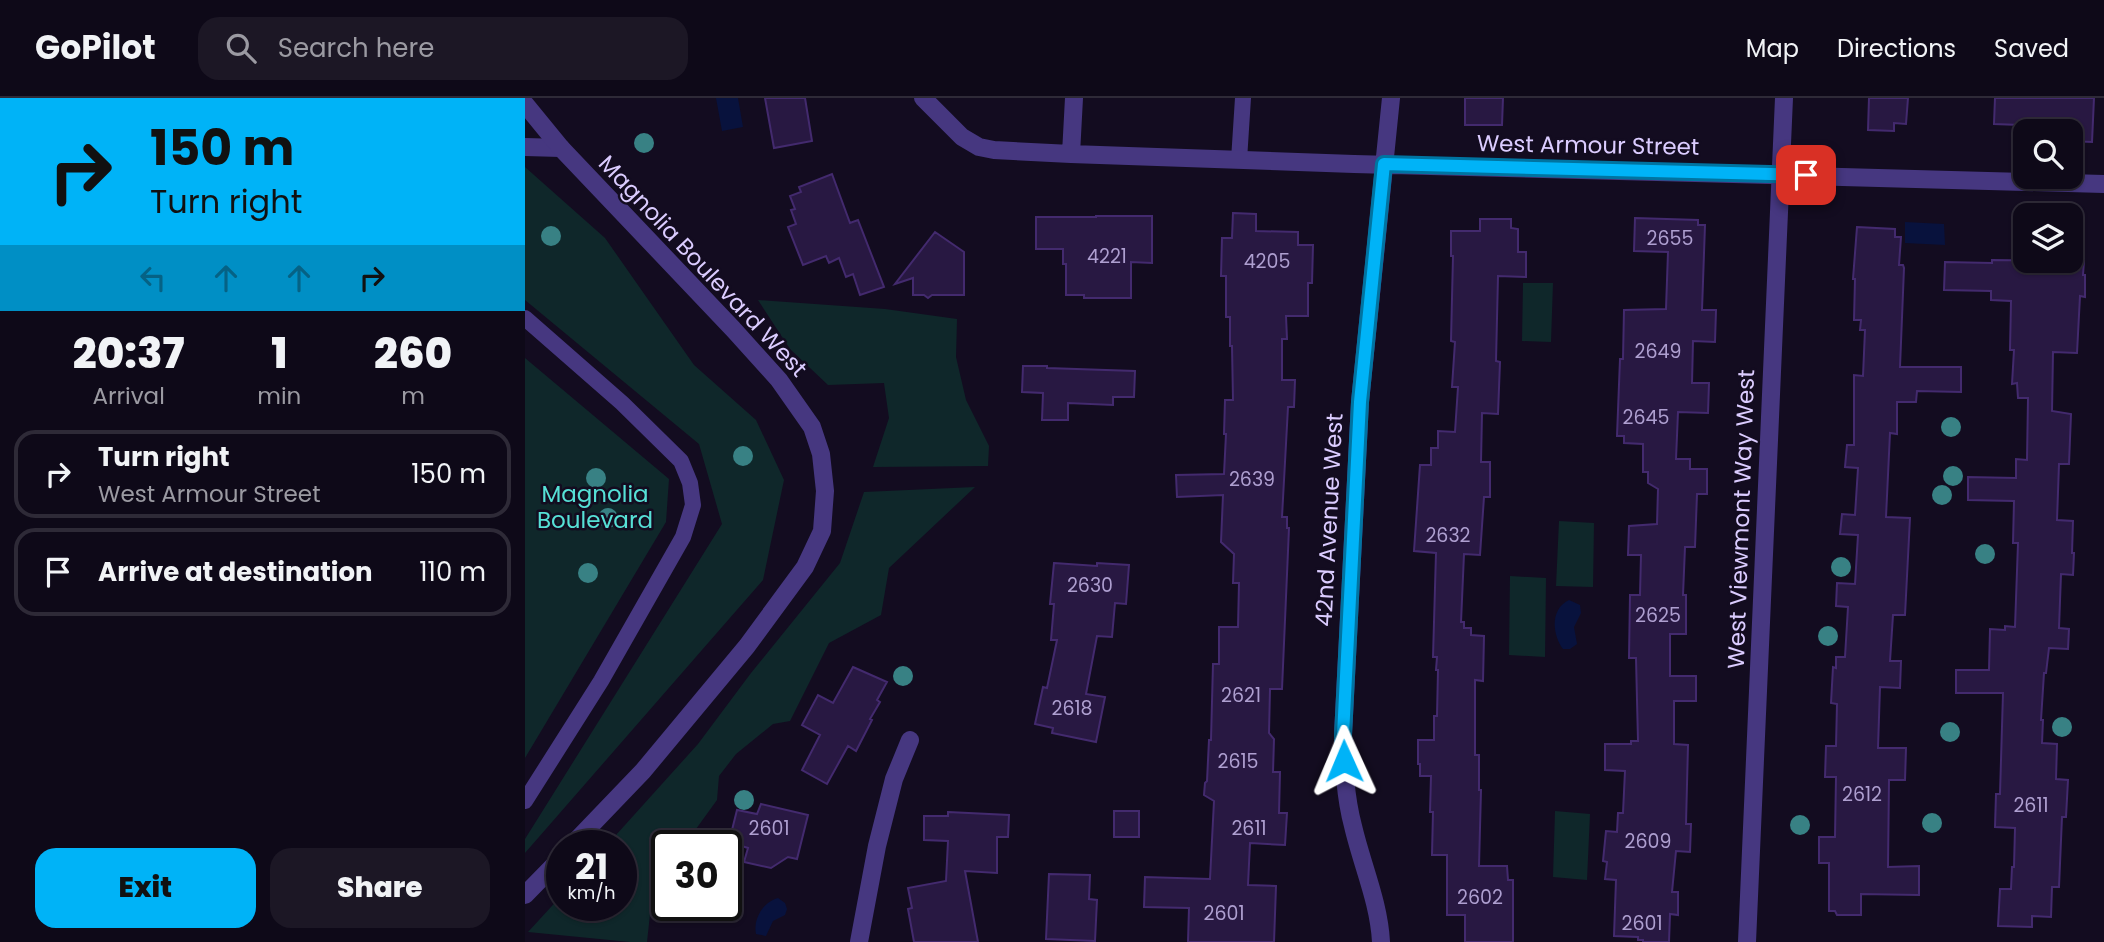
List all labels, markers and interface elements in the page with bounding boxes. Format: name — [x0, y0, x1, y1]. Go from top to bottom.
search box — [198, 17, 688, 80]
text: GoPilot — [35, 24, 156, 71]
icon: search — [222, 29, 260, 67]
text: Search here — [278, 30, 434, 66]
text: Map — [1746, 32, 1799, 65]
text: Directions — [1837, 32, 1956, 65]
text: Saved — [1994, 32, 2069, 65]
text: 150 m — [150, 114, 295, 182]
map controls — [2013, 119, 2083, 273]
button: search — [2013, 119, 2083, 189]
icon: right — [35, 126, 126, 217]
street label: West Armour Street — [1476, 127, 1700, 163]
pin — [1776, 145, 1836, 205]
street label: Magnolia Boulevard West — [592, 148, 814, 384]
icon: arrive — [1787, 156, 1825, 194]
text: Turn right — [150, 179, 302, 224]
button: layers — [2013, 203, 2083, 273]
house number: 2655 — [1647, 225, 1693, 252]
house number: 4221 — [1087, 243, 1127, 270]
house number: 4205 — [1244, 248, 1290, 275]
icon: left — [134, 259, 172, 297]
icon: ahead — [207, 259, 245, 297]
icon: ahead — [280, 259, 318, 297]
icon: right — [353, 259, 391, 297]
text: 20:37 — [73, 324, 185, 383]
text: 1 — [271, 324, 287, 383]
text: 260 — [374, 324, 452, 383]
house number: 2649 — [1635, 338, 1681, 365]
street label: West Viewmont Way West — [1720, 369, 1762, 669]
text: Arrival — [92, 380, 165, 412]
text: min — [257, 380, 301, 412]
text: m — [401, 380, 425, 412]
house number: 2645 — [1623, 404, 1669, 431]
street label: 42nd Avenue West — [1307, 412, 1351, 628]
text: Turn right — [98, 439, 230, 475]
icon: right — [39, 455, 77, 493]
text: 150 m — [411, 456, 486, 492]
house number: 2639 — [1229, 466, 1275, 493]
text: West Armour Street — [98, 478, 321, 510]
park label: Magnolia Boulevard — [537, 478, 653, 536]
house number: 2632 — [1425, 522, 1471, 549]
icon: arrive — [39, 553, 77, 591]
text: Arrive at destination — [98, 554, 373, 590]
text: 110 m — [419, 554, 486, 590]
house number: 2630 — [1067, 572, 1113, 599]
house number: 2625 — [1635, 602, 1681, 629]
house number: 2621 — [1221, 682, 1261, 709]
house number: 2618 — [1051, 695, 1093, 722]
position arrow — [1307, 724, 1381, 798]
house number: 2615 — [1217, 748, 1259, 775]
house number: 2612 — [1842, 781, 1882, 808]
house number: 2611 — [2013, 792, 2049, 819]
house number: 2601 — [748, 815, 790, 842]
house number: 2611 — [1231, 815, 1267, 842]
house number: 2609 — [1625, 828, 1671, 855]
speed limit sign: 30 — [651, 830, 742, 921]
text: 21 — [575, 842, 608, 891]
button: Exit — [35, 848, 256, 928]
button: Share — [270, 848, 490, 928]
text: km/h — [568, 880, 615, 905]
house number: 2602 — [1457, 884, 1503, 911]
house number: 2601 — [1203, 900, 1245, 927]
house number: 2601 — [1621, 910, 1663, 937]

